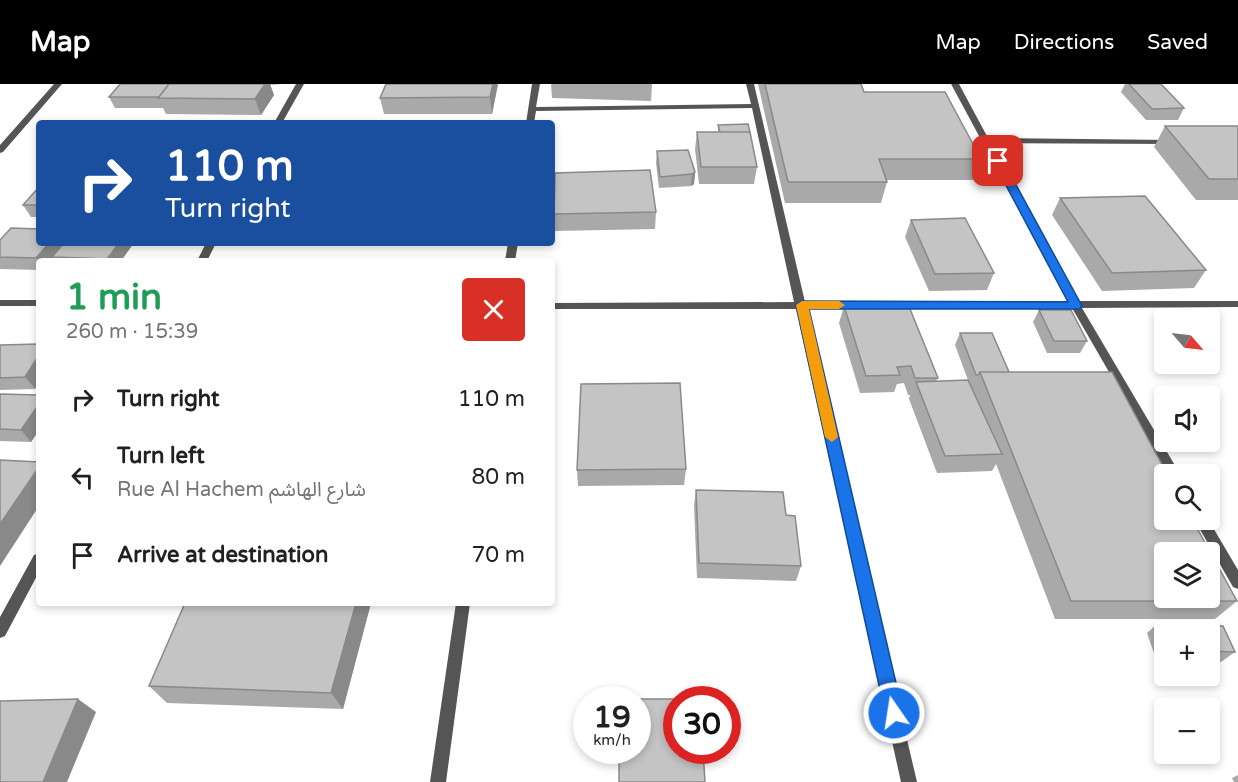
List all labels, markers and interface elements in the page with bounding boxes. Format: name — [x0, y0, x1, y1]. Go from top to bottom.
text: Map — [30, 25, 90, 59]
text: Map — [935, 30, 981, 55]
text: Directions — [1014, 30, 1114, 55]
text: Saved — [1147, 30, 1208, 55]
pin — [972, 135, 1023, 186]
text: 110 m — [165, 141, 294, 192]
icon: right — [66, 144, 144, 222]
icon: arrive — [981, 144, 1014, 177]
text: Turn right — [165, 192, 291, 225]
text: 1 min — [66, 276, 162, 319]
button: close — [462, 278, 525, 341]
north arrow — [1154, 308, 1220, 374]
map controls — [1154, 308, 1220, 764]
text: 260 m · 15:39 — [66, 320, 198, 344]
icon: right — [66, 383, 99, 416]
text: Turn right — [117, 386, 219, 412]
text: 110 m — [458, 386, 525, 412]
button: sound — [1154, 386, 1220, 452]
text: Turn left — [117, 443, 205, 469]
icon: left — [66, 461, 99, 494]
text: 80 m — [471, 464, 525, 490]
button: search — [1154, 464, 1220, 530]
text: Rue Al Hachem شارع الهاشم — [117, 478, 366, 502]
icon: arrive — [66, 539, 99, 572]
text: Arrive at destination — [117, 542, 328, 568]
text: 70 m — [471, 542, 525, 568]
button: layers — [1154, 542, 1220, 608]
button: + — [1154, 620, 1220, 686]
position arrow — [862, 681, 926, 745]
speed limit sign: 30 — [663, 686, 741, 764]
button: − — [1154, 698, 1220, 764]
text: 19 — [593, 699, 631, 736]
text: km/h — [593, 731, 631, 749]

